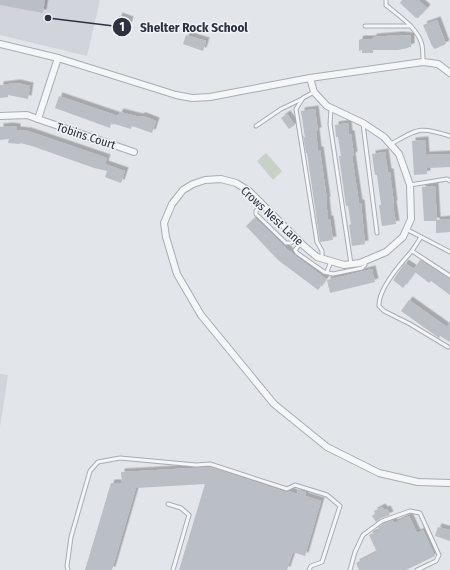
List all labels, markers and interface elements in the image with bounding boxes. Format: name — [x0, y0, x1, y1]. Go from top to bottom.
callout: Shelter Rock School — [112, 15, 256, 40]
text: 1 — [119, 20, 125, 34]
text: Shelter Rock School — [140, 20, 248, 35]
street label: Tobins Court — [55, 120, 117, 152]
street label: Crows Nest Lane — [238, 183, 306, 249]

